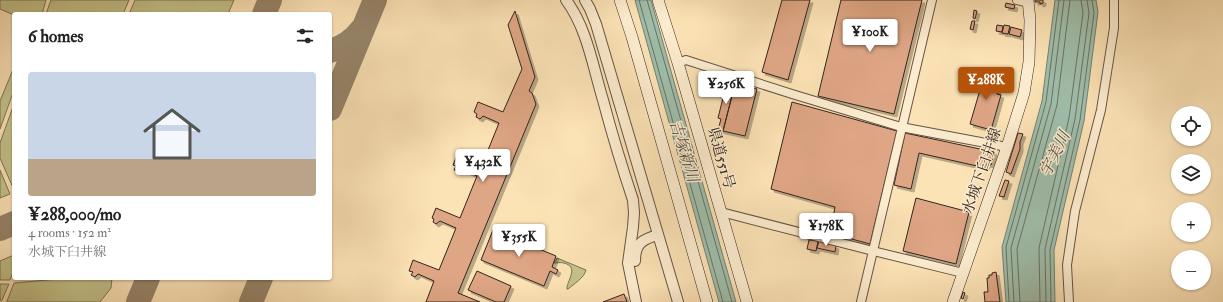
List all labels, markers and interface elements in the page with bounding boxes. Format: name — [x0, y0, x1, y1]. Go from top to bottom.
pin: ¥100K — [842, 19, 898, 53]
text: ¥100K — [852, 24, 888, 40]
icon: filters — [294, 25, 316, 47]
text: 6 homes — [28, 26, 83, 47]
pin: ¥288K — [958, 67, 1014, 101]
pin: ¥256K — [698, 71, 754, 105]
text: ¥288K — [967, 72, 1005, 88]
text: ¥256K — [707, 76, 745, 92]
icon: home — [136, 98, 208, 170]
map controls — [1171, 106, 1211, 290]
button: locate — [1171, 106, 1211, 146]
water label: 吉塚新川 — [665, 117, 704, 186]
street label: 県道551号 — [703, 125, 739, 191]
street label: 水城下臼井線 — [958, 125, 1006, 217]
water label: 宇美川 — [1035, 126, 1075, 180]
pin: ¥432K — [455, 149, 511, 183]
text: ¥432K — [464, 154, 502, 170]
button: layers — [1171, 154, 1211, 194]
button: + — [1171, 202, 1211, 242]
text: ¥288,000/mo — [28, 204, 121, 225]
pin: ¥178K — [798, 213, 854, 247]
text: ¥178K — [808, 218, 844, 234]
pin: ¥355K — [491, 224, 547, 258]
text: 4 rooms · 152 m² — [28, 225, 111, 241]
text: ¥355K — [501, 229, 537, 245]
text: 水城下臼井線 — [28, 244, 106, 260]
button: − — [1171, 250, 1211, 290]

